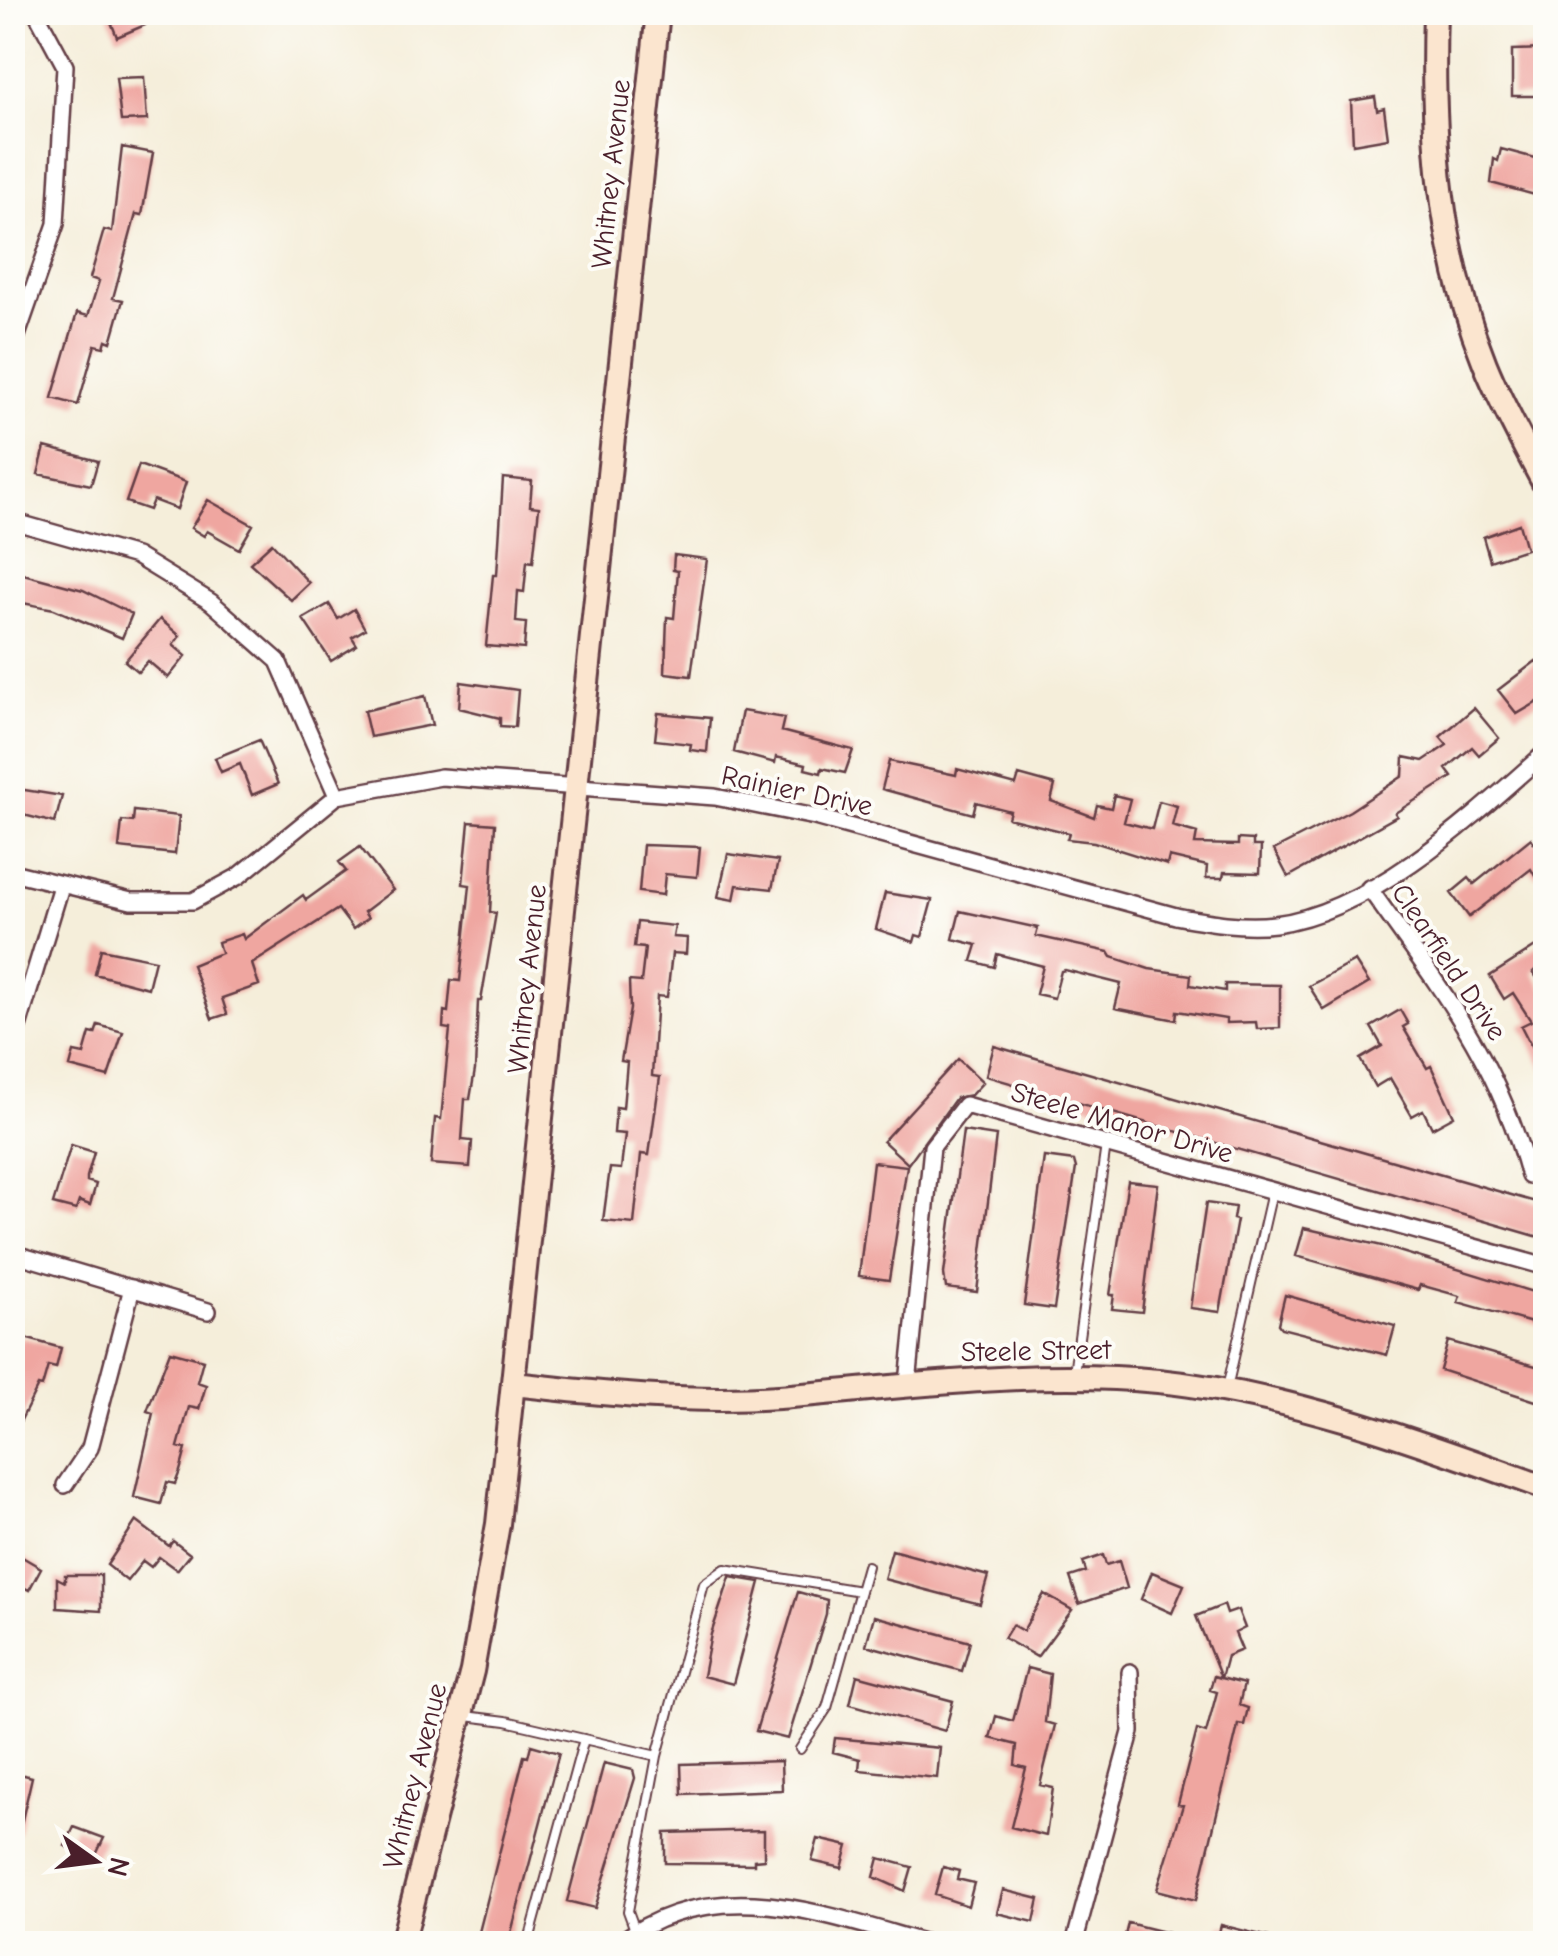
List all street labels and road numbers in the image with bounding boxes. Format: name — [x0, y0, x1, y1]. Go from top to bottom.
street label: Whitney Avenue — [585, 78, 637, 270]
street label: Rainier Drive — [718, 759, 876, 823]
street label: Clearfield Drive — [1385, 878, 1513, 1046]
street label: Whitney Avenue — [501, 883, 553, 1075]
street label: Steele Manor Drive — [1007, 1076, 1237, 1170]
street label: Steele Street — [961, 1334, 1112, 1368]
street label: Whitney Avenue — [376, 1680, 454, 1872]

